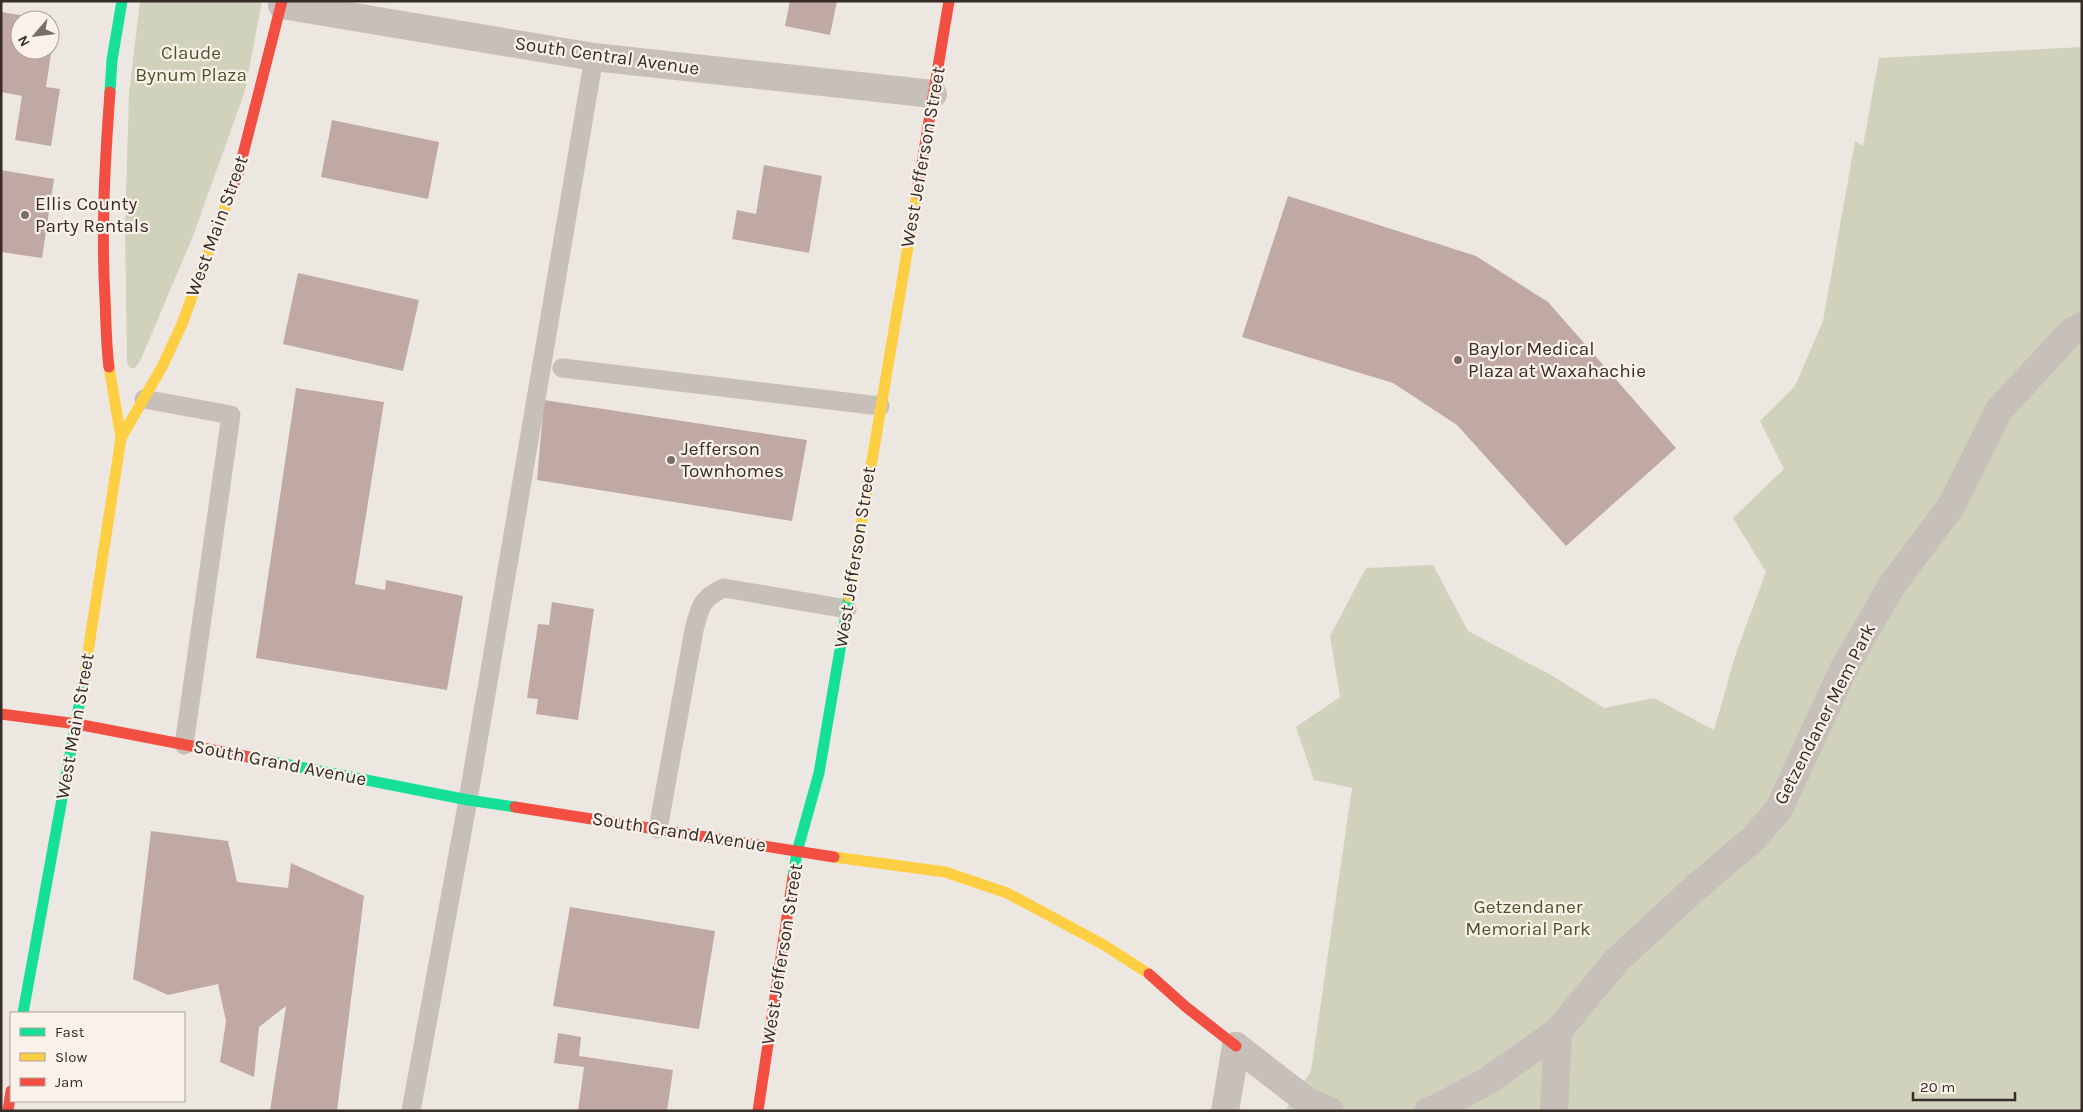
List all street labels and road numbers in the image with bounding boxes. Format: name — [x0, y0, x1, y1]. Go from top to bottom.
street label: South Central Avenue — [513, 32, 701, 80]
street label: West Jefferson Street — [896, 65, 950, 249]
street label: West Main Street — [181, 153, 253, 299]
street label: West Jefferson Street — [830, 465, 880, 649]
street label: Getzendaner Mem Park — [1770, 619, 1880, 808]
street label: West Main Street — [51, 651, 99, 801]
street label: South Grand Avenue — [192, 735, 368, 791]
street label: South Grand Avenue — [590, 807, 768, 857]
street label: West Jefferson Street — [757, 862, 807, 1046]

